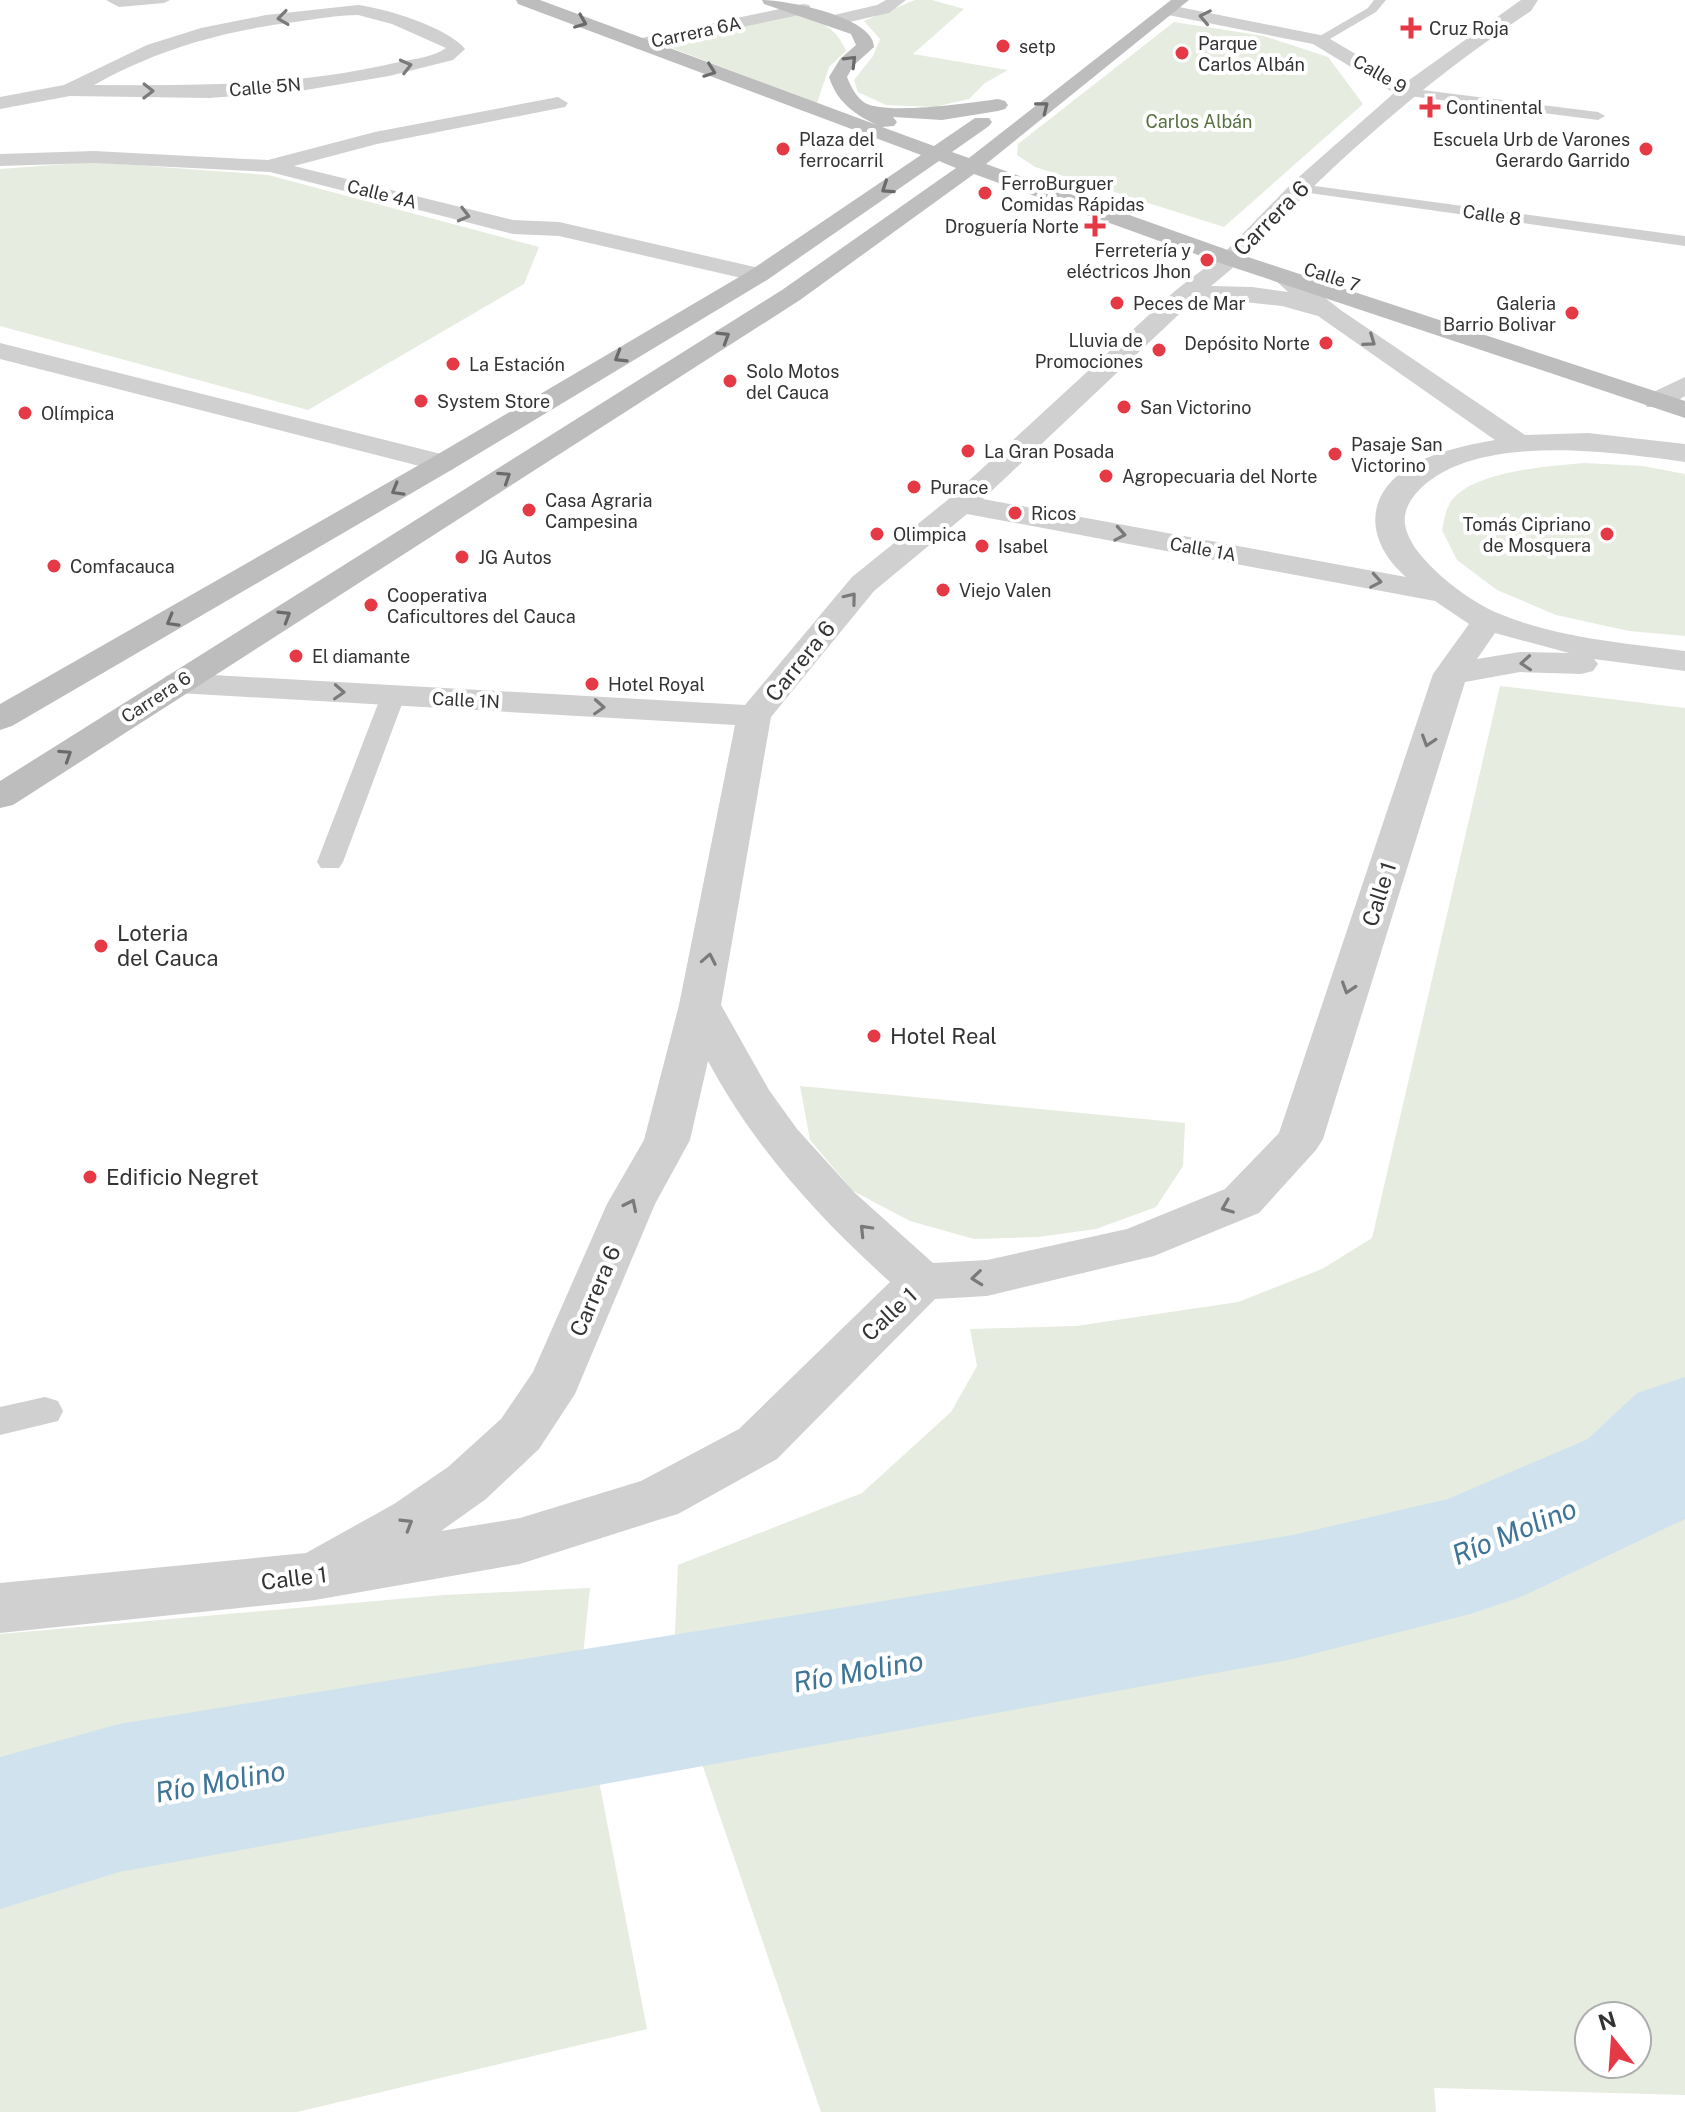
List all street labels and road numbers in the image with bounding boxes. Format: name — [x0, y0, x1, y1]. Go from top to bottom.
street label: Carrera 6A — [649, 12, 743, 52]
street label: Calle 9 — [1350, 50, 1410, 98]
street label: Calle 5N — [228, 73, 302, 101]
street label: Calle 4A — [345, 175, 419, 213]
street label: Carrera 6 — [1228, 175, 1314, 261]
street label: Calle 8 — [1462, 201, 1522, 229]
street label: Calle 7 — [1301, 258, 1363, 296]
street label: Calle 1A — [1168, 533, 1238, 565]
street label: Carrera 6 — [760, 615, 840, 707]
street label: Carrera 6 — [117, 667, 195, 727]
street label: Calle 1N — [432, 688, 500, 712]
street label: Calle 1 — [1356, 858, 1402, 930]
street label: Carrera 6 — [564, 1242, 626, 1340]
street label: Calle 1 — [856, 1282, 922, 1346]
street label: Calle 1 — [260, 1561, 328, 1595]

